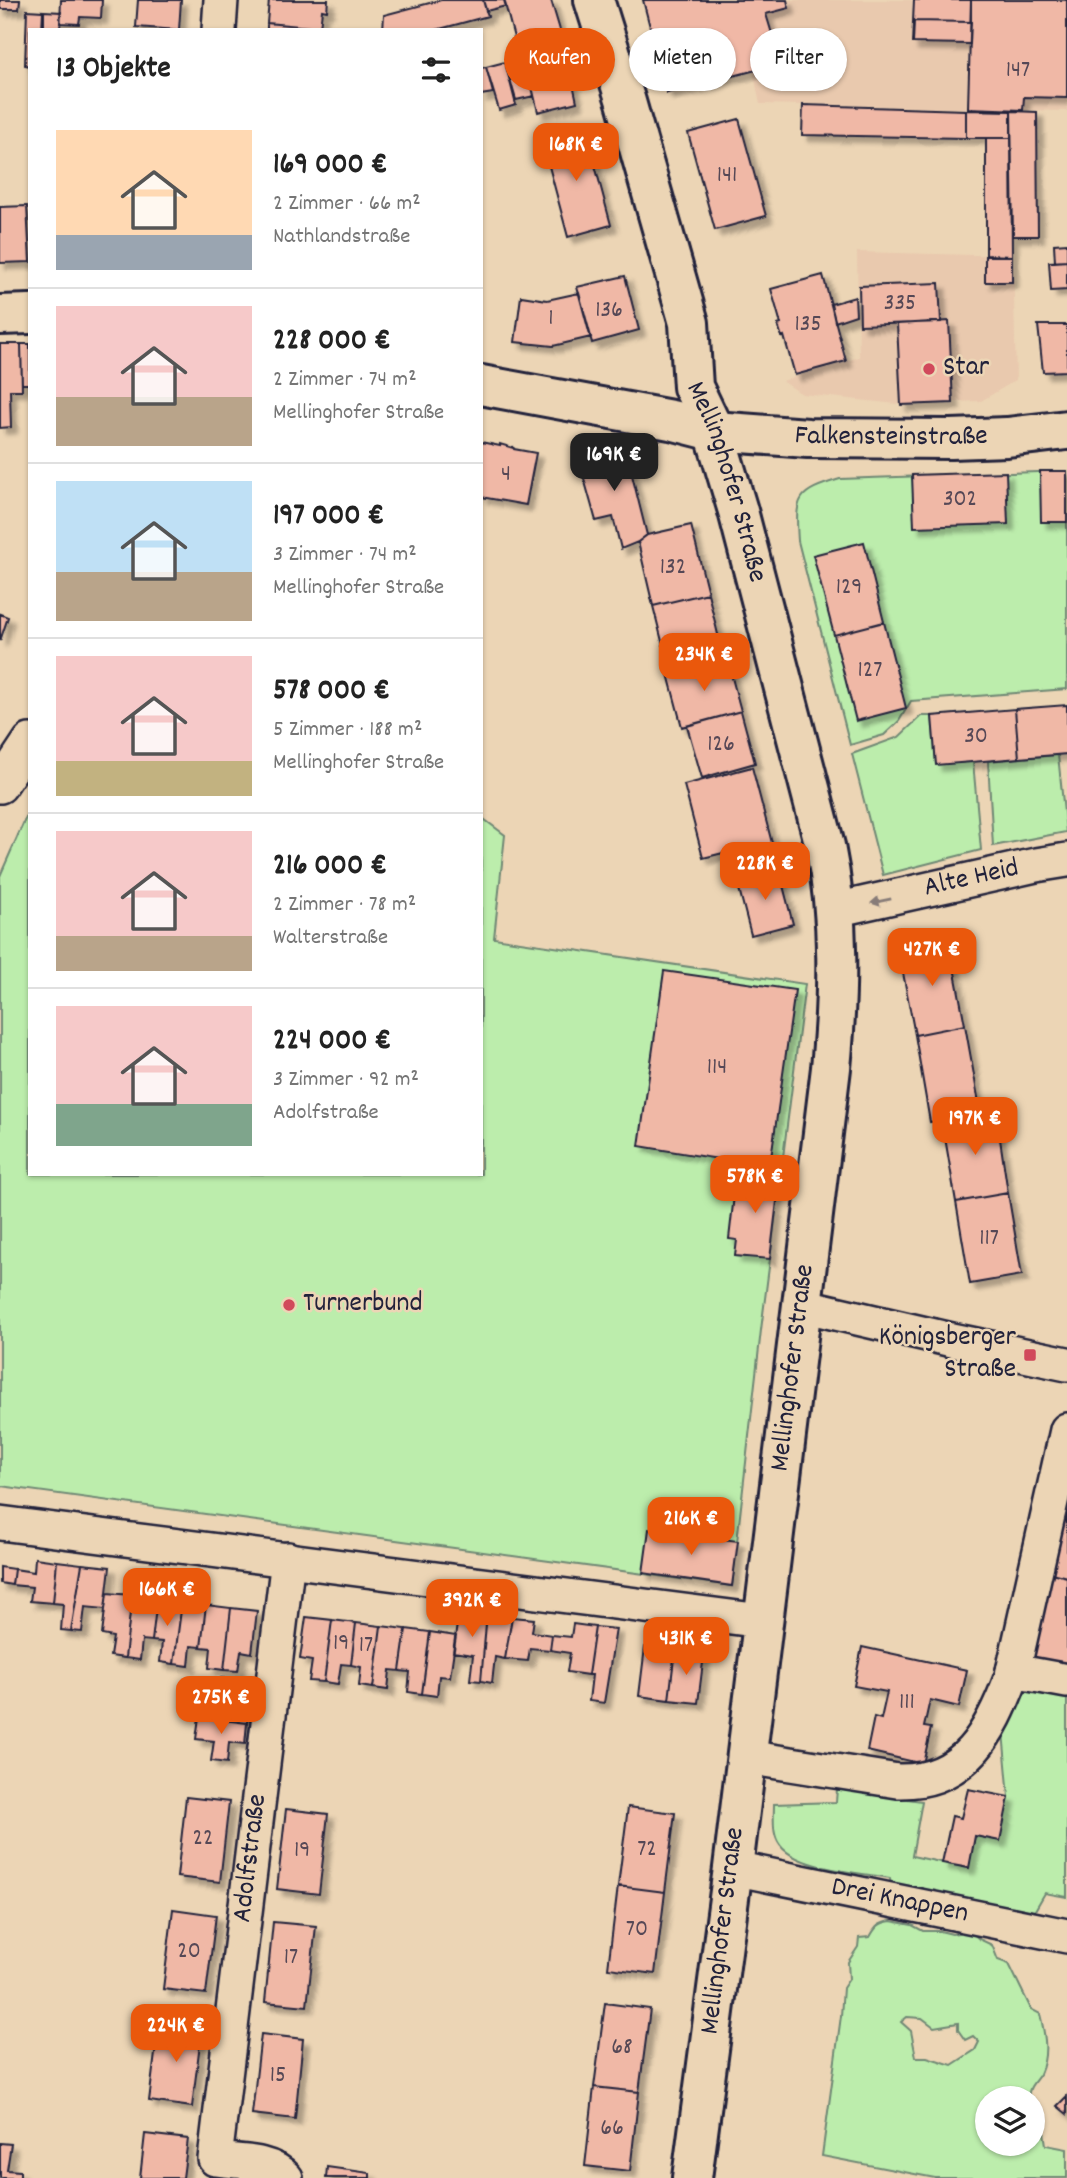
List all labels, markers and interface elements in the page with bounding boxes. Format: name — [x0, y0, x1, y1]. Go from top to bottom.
chip: Kaufen — [504, 28, 615, 91]
chip: Mieten — [629, 28, 736, 91]
chip: Filter — [750, 28, 847, 91]
text: 13 Objekte — [56, 49, 171, 92]
icon: filters — [417, 51, 455, 89]
house number: 147 — [1006, 54, 1030, 88]
pin: 168K € — [519, 124, 633, 183]
text: 168K € — [549, 129, 603, 162]
text: 169 000 € — [273, 145, 388, 188]
icon: home — [112, 158, 196, 242]
house number: 141 — [717, 159, 737, 193]
text: 2 Zimmer · 66 m² — [273, 188, 421, 221]
text: Nathlandstraße — [273, 221, 410, 254]
house number: 335 — [884, 287, 916, 321]
house number: 136 — [595, 294, 623, 328]
house number: 1 — [548, 302, 554, 336]
house number: 135 — [794, 308, 822, 342]
text: 228 000 € — [273, 321, 391, 364]
icon: home — [112, 334, 196, 418]
place label: Star — [943, 349, 990, 389]
marker: Star — [921, 361, 937, 377]
text: 2 Zimmer · 74 m² — [273, 364, 417, 397]
street label: Mellinghofer Straße — [674, 376, 776, 587]
text: Mellinghofer Straße — [273, 397, 444, 430]
street label: Falkensteinstraße — [793, 417, 988, 459]
pin: 169K € — [557, 434, 671, 493]
text: 169K € — [586, 439, 642, 472]
house number: 4 — [501, 458, 511, 492]
house number: 302 — [943, 483, 977, 517]
text: 197 000 € — [273, 496, 384, 539]
icon: home — [112, 509, 196, 593]
text: 3 Zimmer · 74 m² — [273, 539, 417, 572]
house number: 132 — [660, 551, 686, 585]
house number: 129 — [836, 571, 862, 605]
text: Mellinghofer Straße — [273, 572, 444, 605]
pin: 234K € — [647, 634, 761, 693]
text: 234K € — [675, 639, 733, 672]
house number: 127 — [858, 654, 882, 688]
text: 578 000 € — [273, 671, 390, 714]
icon: home — [112, 684, 196, 768]
text: 5 Zimmer · 188 m² — [273, 714, 422, 747]
house number: 30 — [964, 720, 988, 754]
house number: 126 — [707, 728, 735, 762]
text: Mellinghofer Straße — [273, 747, 444, 780]
pin: 228K € — [708, 842, 822, 902]
text: 216 000 € — [273, 846, 387, 889]
text: 228K € — [736, 848, 794, 881]
street label: Alte Heid — [920, 849, 1023, 909]
icon: home — [112, 859, 196, 943]
text: 2 Zimmer · 78 m² — [273, 889, 416, 922]
one-way arrow — [870, 896, 892, 907]
text: Walterstraße — [273, 922, 388, 955]
pin: 427K € — [875, 928, 989, 988]
text: 427K € — [903, 934, 961, 967]
text: 224 000 € — [273, 1021, 391, 1064]
icon: home — [112, 1034, 196, 1118]
house number: 114 — [707, 1051, 727, 1085]
text: 3 Zimmer · 92 m² — [273, 1064, 419, 1097]
text: Adolfstraße — [273, 1097, 379, 1130]
pin: 197K € — [918, 1098, 1032, 1157]
text: 197K € — [948, 1103, 1002, 1136]
pin: 578K € — [698, 1156, 812, 1215]
text: 578K € — [726, 1161, 784, 1194]
house number: 117 — [979, 1222, 999, 1256]
street label: Mellinghofer Straße — [761, 1262, 827, 1474]
place label: Turnerbund — [303, 1285, 423, 1325]
marker: Turnerbund — [281, 1297, 297, 1313]
place label: Königsberger Straße — [879, 1319, 1017, 1391]
marker: Königsberger Straße — [1022, 1347, 1038, 1363]
pin: 216K € — [634, 1498, 748, 1557]
text: 216K € — [663, 1503, 719, 1536]
pin: 166K € — [110, 1568, 224, 1628]
text: 166K € — [139, 1574, 195, 1607]
pin: 392K € — [415, 1580, 529, 1639]
text: 392K € — [442, 1585, 502, 1618]
pin: 431K € — [629, 1618, 743, 1677]
text: 431K € — [659, 1623, 713, 1656]
house number: 19 — [333, 1627, 349, 1661]
house number: 17 — [359, 1629, 373, 1663]
pin: 275K € — [164, 1676, 278, 1736]
text: 275K € — [192, 1682, 250, 1715]
house number: 111 — [899, 1686, 915, 1720]
street label: Adolfstraße — [224, 1792, 279, 1925]
house number: 22 — [193, 1822, 213, 1856]
street label: Mellinghofer Straße — [691, 1825, 757, 2037]
house number: 72 — [637, 1833, 657, 1867]
house number: 19 — [294, 1834, 310, 1868]
street label: Drei Knappen — [828, 1868, 972, 1935]
house number: 70 — [626, 1913, 648, 1947]
house number: 20 — [177, 1935, 201, 1969]
house number: 17 — [284, 1941, 298, 1975]
pin: 224K € — [119, 2004, 233, 2064]
text: 224K € — [147, 2010, 205, 2043]
house number: 68 — [611, 2031, 633, 2065]
house number: 15 — [270, 2059, 286, 2093]
map controls — [975, 2086, 1045, 2156]
button: layers — [975, 2086, 1045, 2156]
house number: 66 — [600, 2112, 624, 2146]

